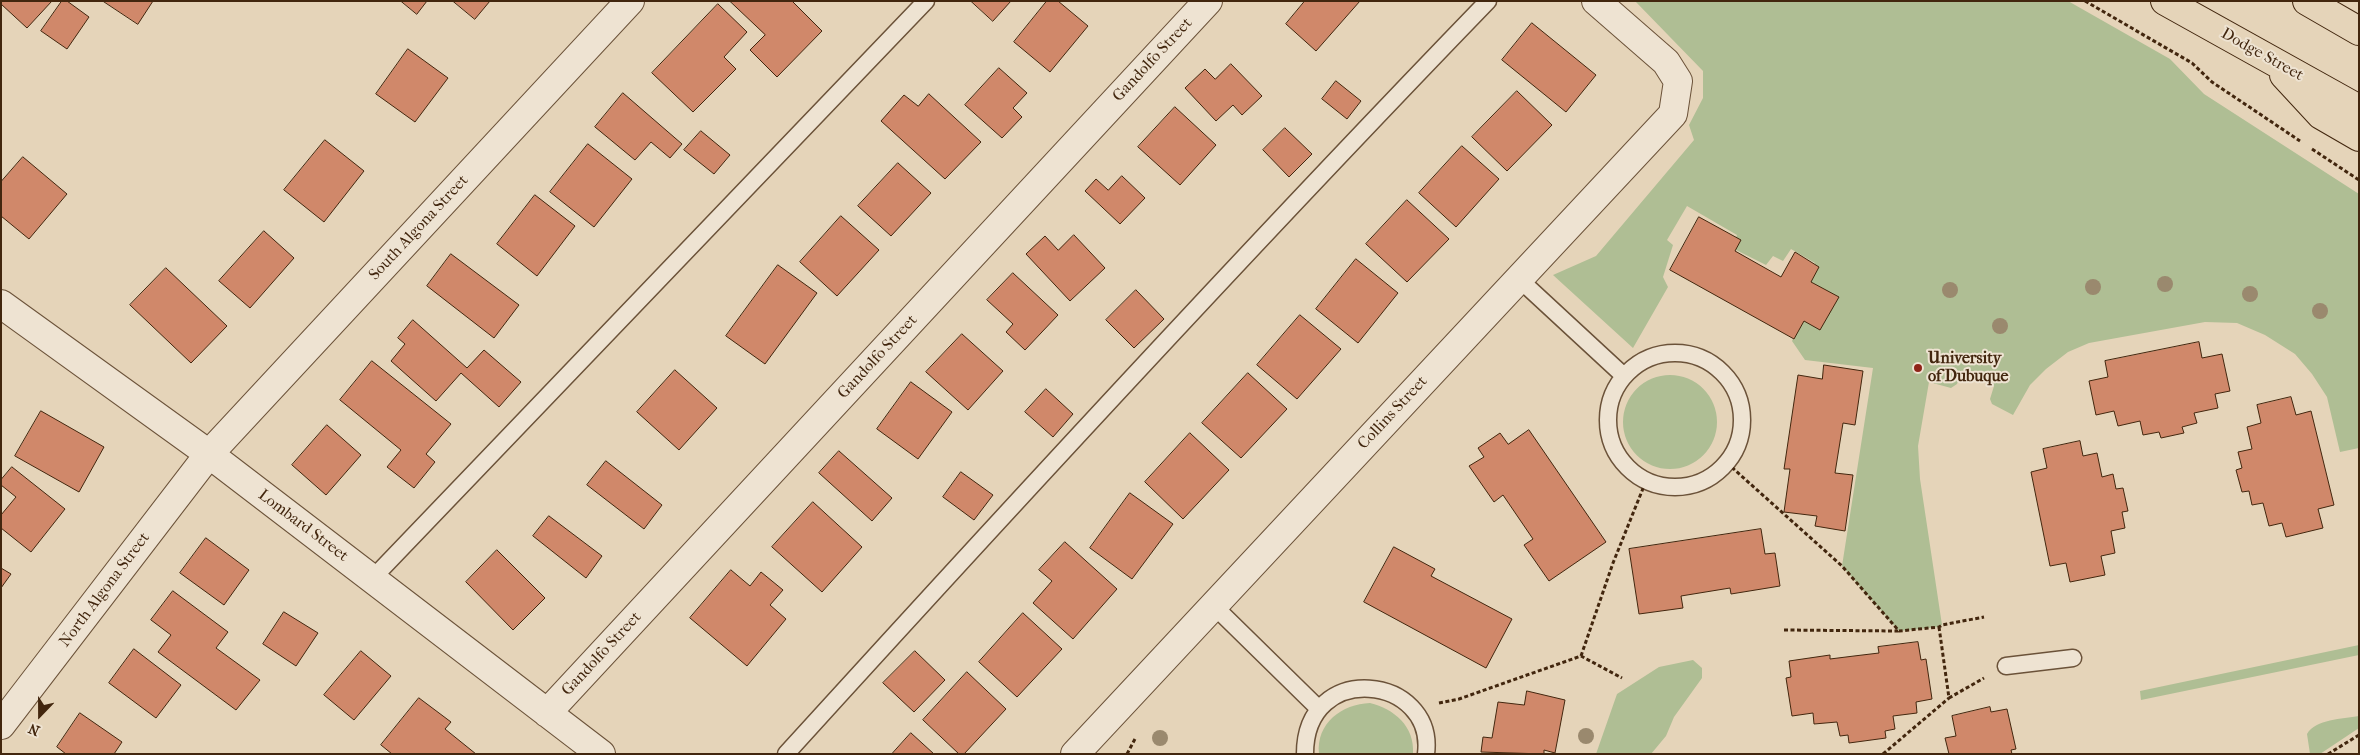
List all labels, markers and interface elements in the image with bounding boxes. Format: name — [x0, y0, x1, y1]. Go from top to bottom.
street label: Gandolfo Street — [1109, 14, 1197, 106]
street label: Dodge Street — [2217, 25, 2307, 85]
street label: South Algona Street — [365, 171, 473, 285]
street label: Gandolfo Street — [834, 311, 922, 403]
place label: University of Dubuque — [1928, 349, 2008, 387]
marker: University of Dubuque — [1912, 362, 1924, 374]
street label: Collins Street — [1354, 372, 1432, 454]
street label: Lombard Street — [254, 486, 352, 566]
street label: North Algona Street — [56, 529, 154, 651]
street label: Gandolfo Street — [558, 608, 646, 700]
north arrow — [15, 690, 65, 740]
text: N — [26, 720, 42, 739]

